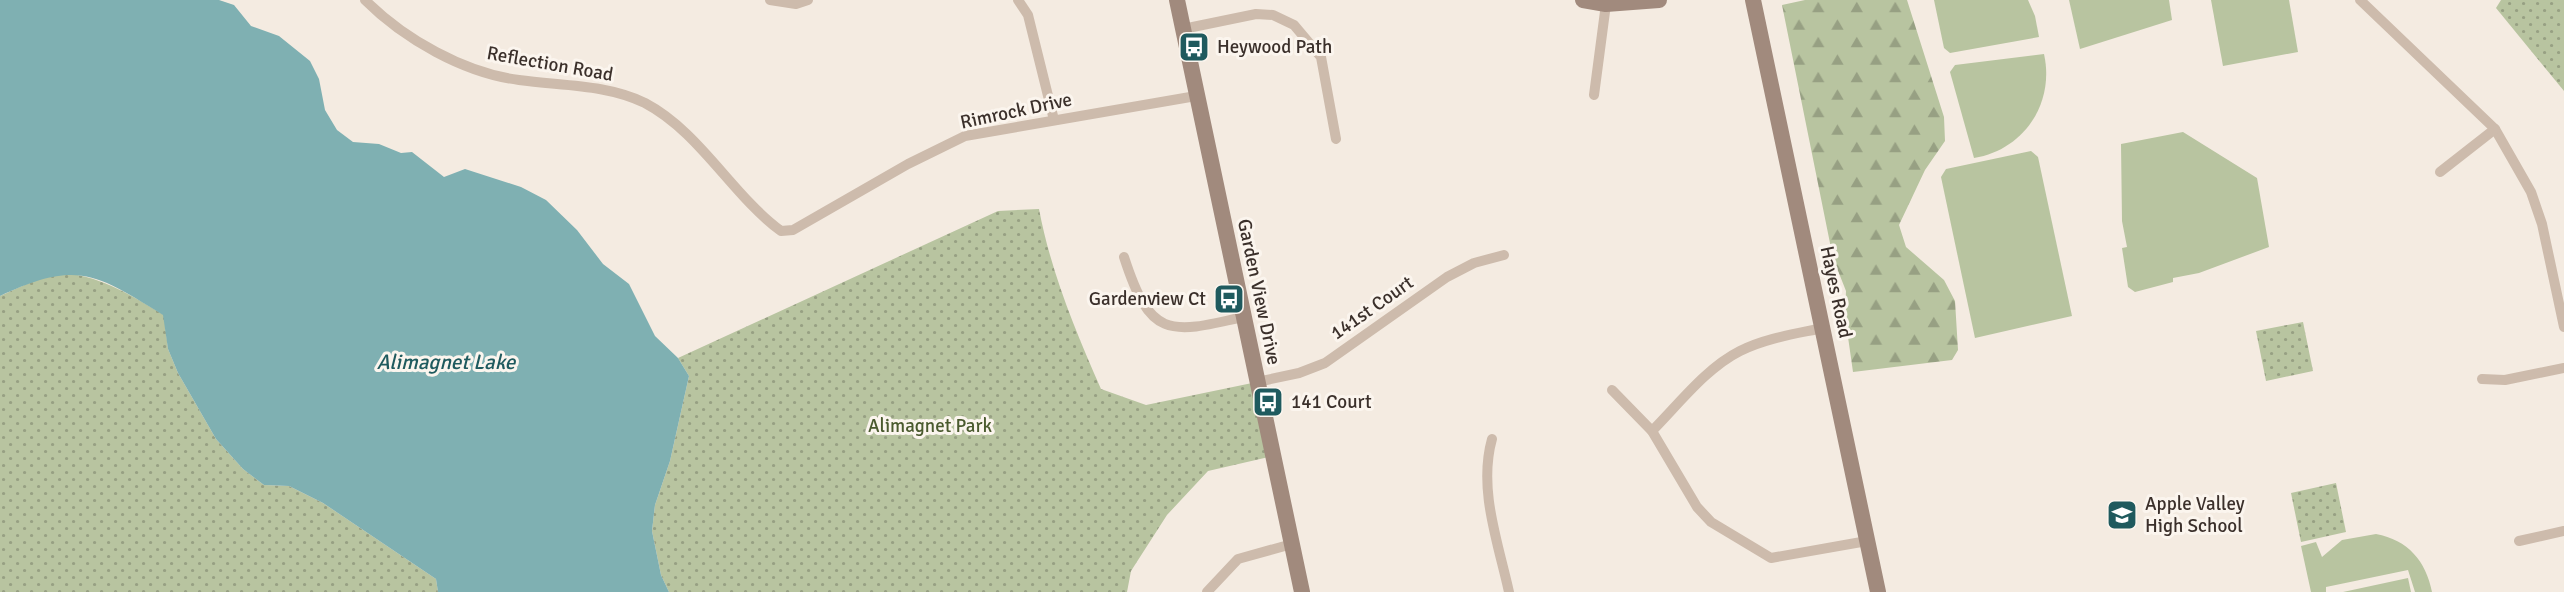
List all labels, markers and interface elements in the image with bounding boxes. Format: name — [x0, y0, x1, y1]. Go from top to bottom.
bus stop icon: Heywood Path — [1177, 30, 1211, 64]
place label: Heywood Path — [1217, 35, 1332, 59]
street label: Reflection Road — [485, 41, 615, 87]
street label: Rimrock Drive — [958, 87, 1074, 135]
street label: Garden View Drive — [1232, 217, 1286, 367]
street label: Hayes Road — [1815, 244, 1857, 340]
street label: 141st Court — [1326, 271, 1418, 345]
bus stop icon: Gardenview Ct — [1212, 282, 1246, 316]
place label: Gardenview Ct — [1089, 287, 1206, 311]
water label: Alimagnet Lake — [377, 349, 517, 375]
bus stop icon: 141 Court — [1251, 385, 1285, 419]
place label: 141 Court — [1291, 390, 1372, 414]
park label: Alimagnet Park — [868, 414, 992, 438]
place label: Apple Valley High School — [2145, 492, 2245, 538]
school or university icon: Apple Valley High School — [2105, 498, 2139, 532]

